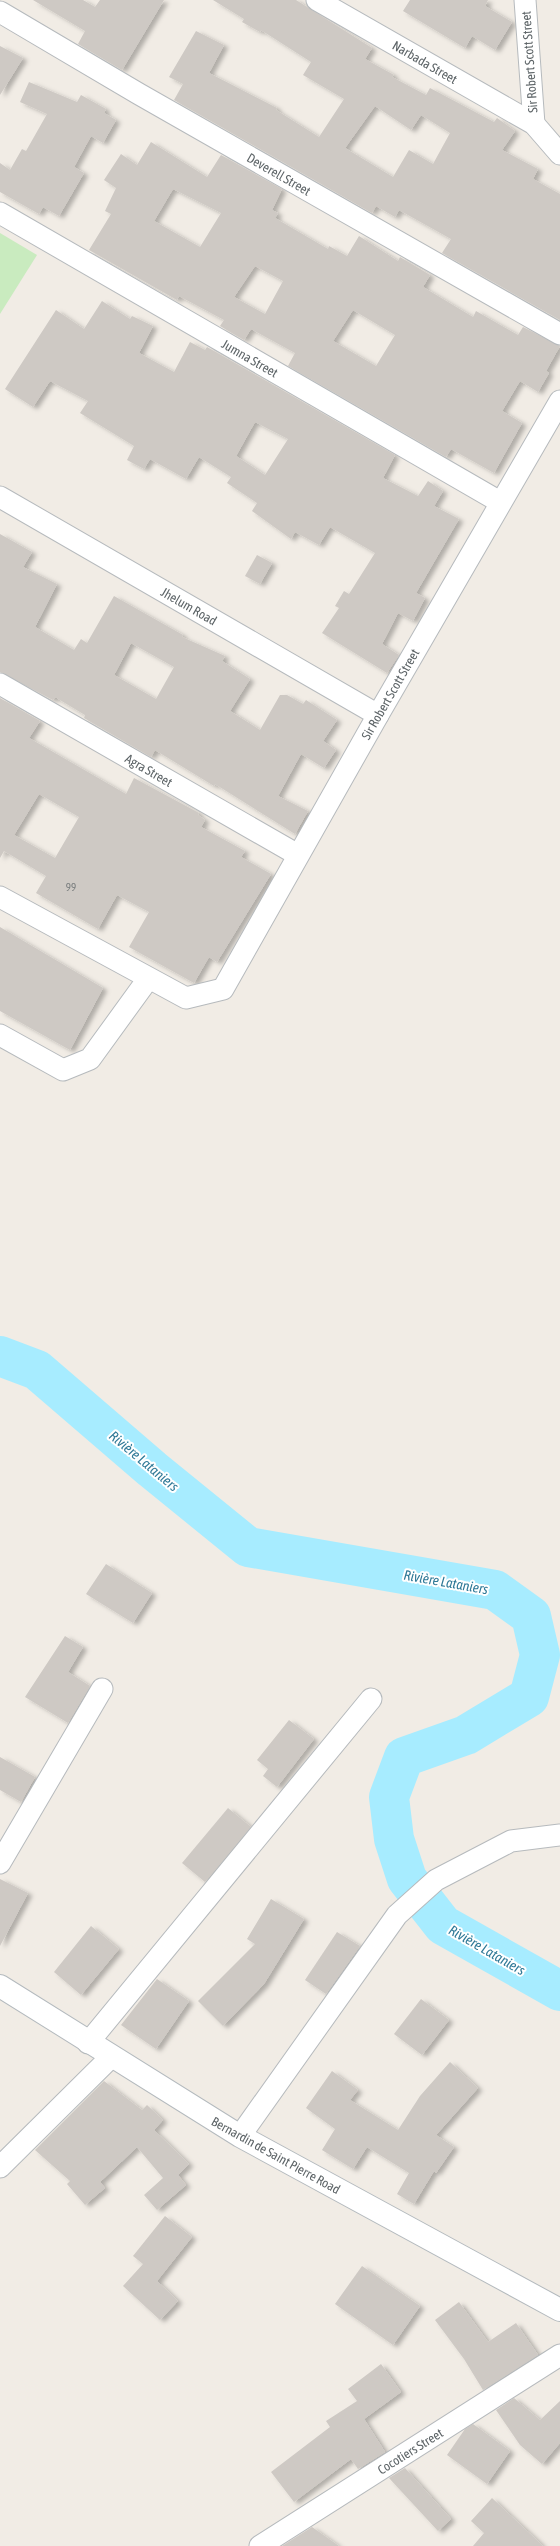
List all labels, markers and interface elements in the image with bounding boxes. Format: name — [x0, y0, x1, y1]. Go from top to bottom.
street label: Sir Robert Scott Street — [518, 10, 541, 113]
street label: Narbada Street — [390, 38, 460, 87]
street label: Deverell Street — [244, 150, 314, 199]
street label: Jumna Street — [219, 336, 281, 381]
street label: Jhelum Road — [158, 584, 219, 628]
street label: Sir Robert Scott Street — [358, 646, 423, 742]
street label: Agra Street — [123, 751, 175, 790]
house number: 99 — [66, 881, 76, 893]
water label: Rivière Lataniers — [106, 1427, 182, 1495]
water label: Rivière Lataniers — [403, 1567, 489, 1597]
water label: Rivière Lataniers — [446, 1922, 528, 1978]
street label: Bernardin de Saint Pierre Road — [209, 2114, 343, 2197]
street label: Cocotiers Street — [375, 2425, 446, 2477]

